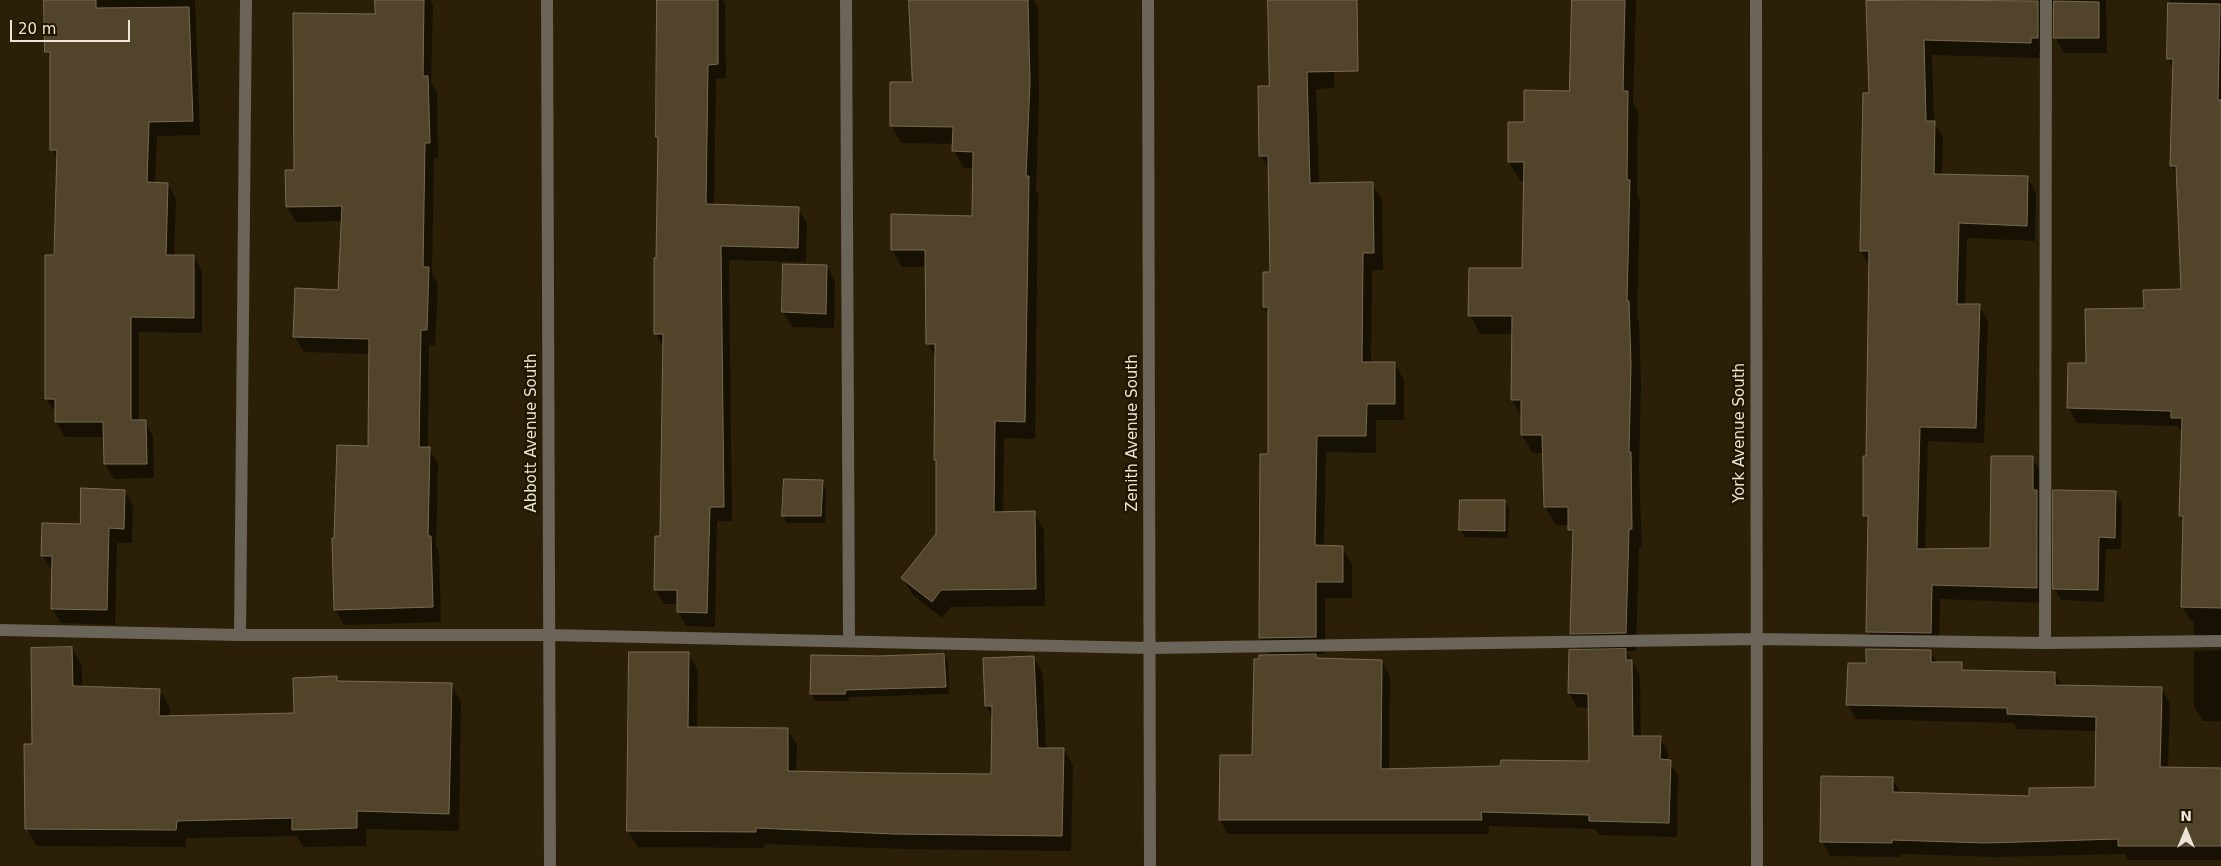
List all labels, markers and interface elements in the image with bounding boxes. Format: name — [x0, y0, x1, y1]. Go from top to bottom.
scale bar — [12, 10, 132, 42]
text: 20 m — [18, 20, 56, 38]
street label: Abbott Avenue South — [523, 353, 541, 513]
street label: Zenith Avenue South — [1124, 354, 1142, 512]
street label: York Avenue South — [1731, 363, 1749, 503]
north arrow — [2161, 806, 2211, 856]
text: N — [2180, 808, 2192, 824]

